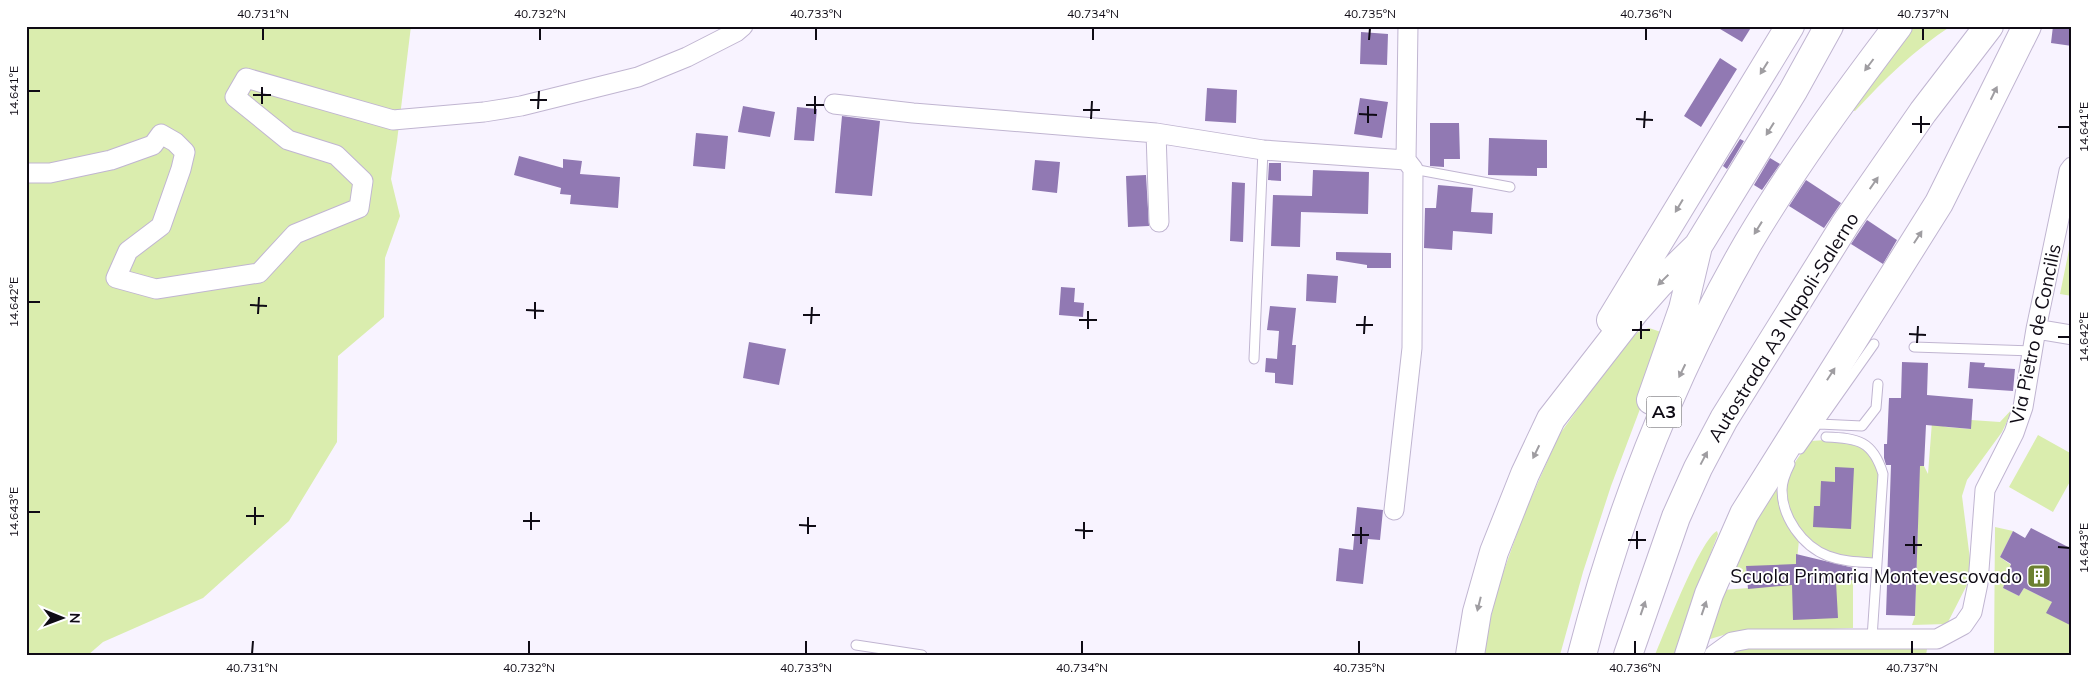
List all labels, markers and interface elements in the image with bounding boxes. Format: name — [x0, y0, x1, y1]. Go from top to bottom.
text: 40.731°N — [237, 6, 289, 21]
text: 40.732°N — [514, 6, 566, 21]
text: 40.733°N — [790, 6, 842, 21]
text: 40.734°N — [1067, 6, 1119, 21]
text: 40.735°N — [1344, 6, 1396, 21]
text: 40.736°N — [1620, 6, 1672, 21]
text: 40.737°N — [1897, 6, 1949, 21]
one-way arrow — [1864, 58, 1874, 72]
one-way arrow — [1759, 61, 1768, 74]
text: 14.641°E — [6, 66, 21, 116]
one-way arrow — [1991, 86, 1999, 100]
text: 14.641°E — [2076, 102, 2091, 152]
one-way arrow — [1765, 123, 1774, 136]
one-way arrow — [1869, 176, 1879, 190]
one-way arrow — [1674, 200, 1683, 213]
street label: Autostrada A3 Napoli-Salerno — [1702, 208, 1864, 446]
one-way arrow — [1753, 221, 1763, 234]
one-way arrow — [1913, 230, 1923, 243]
street label: Via Pietro de Concilis — [2004, 242, 2066, 426]
one-way arrow — [1657, 273, 1669, 285]
text: 14.642°E — [6, 277, 21, 327]
text: 14.642°E — [2076, 312, 2091, 362]
one-way arrow — [1678, 364, 1686, 378]
one-way arrow — [1826, 367, 1836, 381]
road number: A3 — [1646, 397, 1682, 428]
one-way arrow — [1532, 445, 1540, 459]
one-way arrow — [1700, 450, 1708, 465]
text: 14.643°E — [6, 487, 21, 537]
text: 14.643°E — [2076, 523, 2091, 573]
building icon: Scuola Primaria Montevescovado — [2026, 563, 2052, 589]
place label: Scuola Primaria Montevescovado — [1730, 564, 2022, 588]
north arrow — [38, 594, 88, 644]
one-way arrow — [1475, 596, 1483, 611]
one-way arrow — [1700, 600, 1708, 615]
one-way arrow — [1640, 601, 1647, 616]
text: N — [66, 613, 84, 624]
text: 40.731°N — [226, 660, 278, 675]
text: 40.732°N — [503, 660, 555, 675]
text: 40.733°N — [780, 660, 832, 675]
text: 40.734°N — [1056, 660, 1108, 675]
text: 40.735°N — [1333, 660, 1385, 675]
text: 40.736°N — [1609, 660, 1661, 675]
text: 40.737°N — [1886, 660, 1938, 675]

